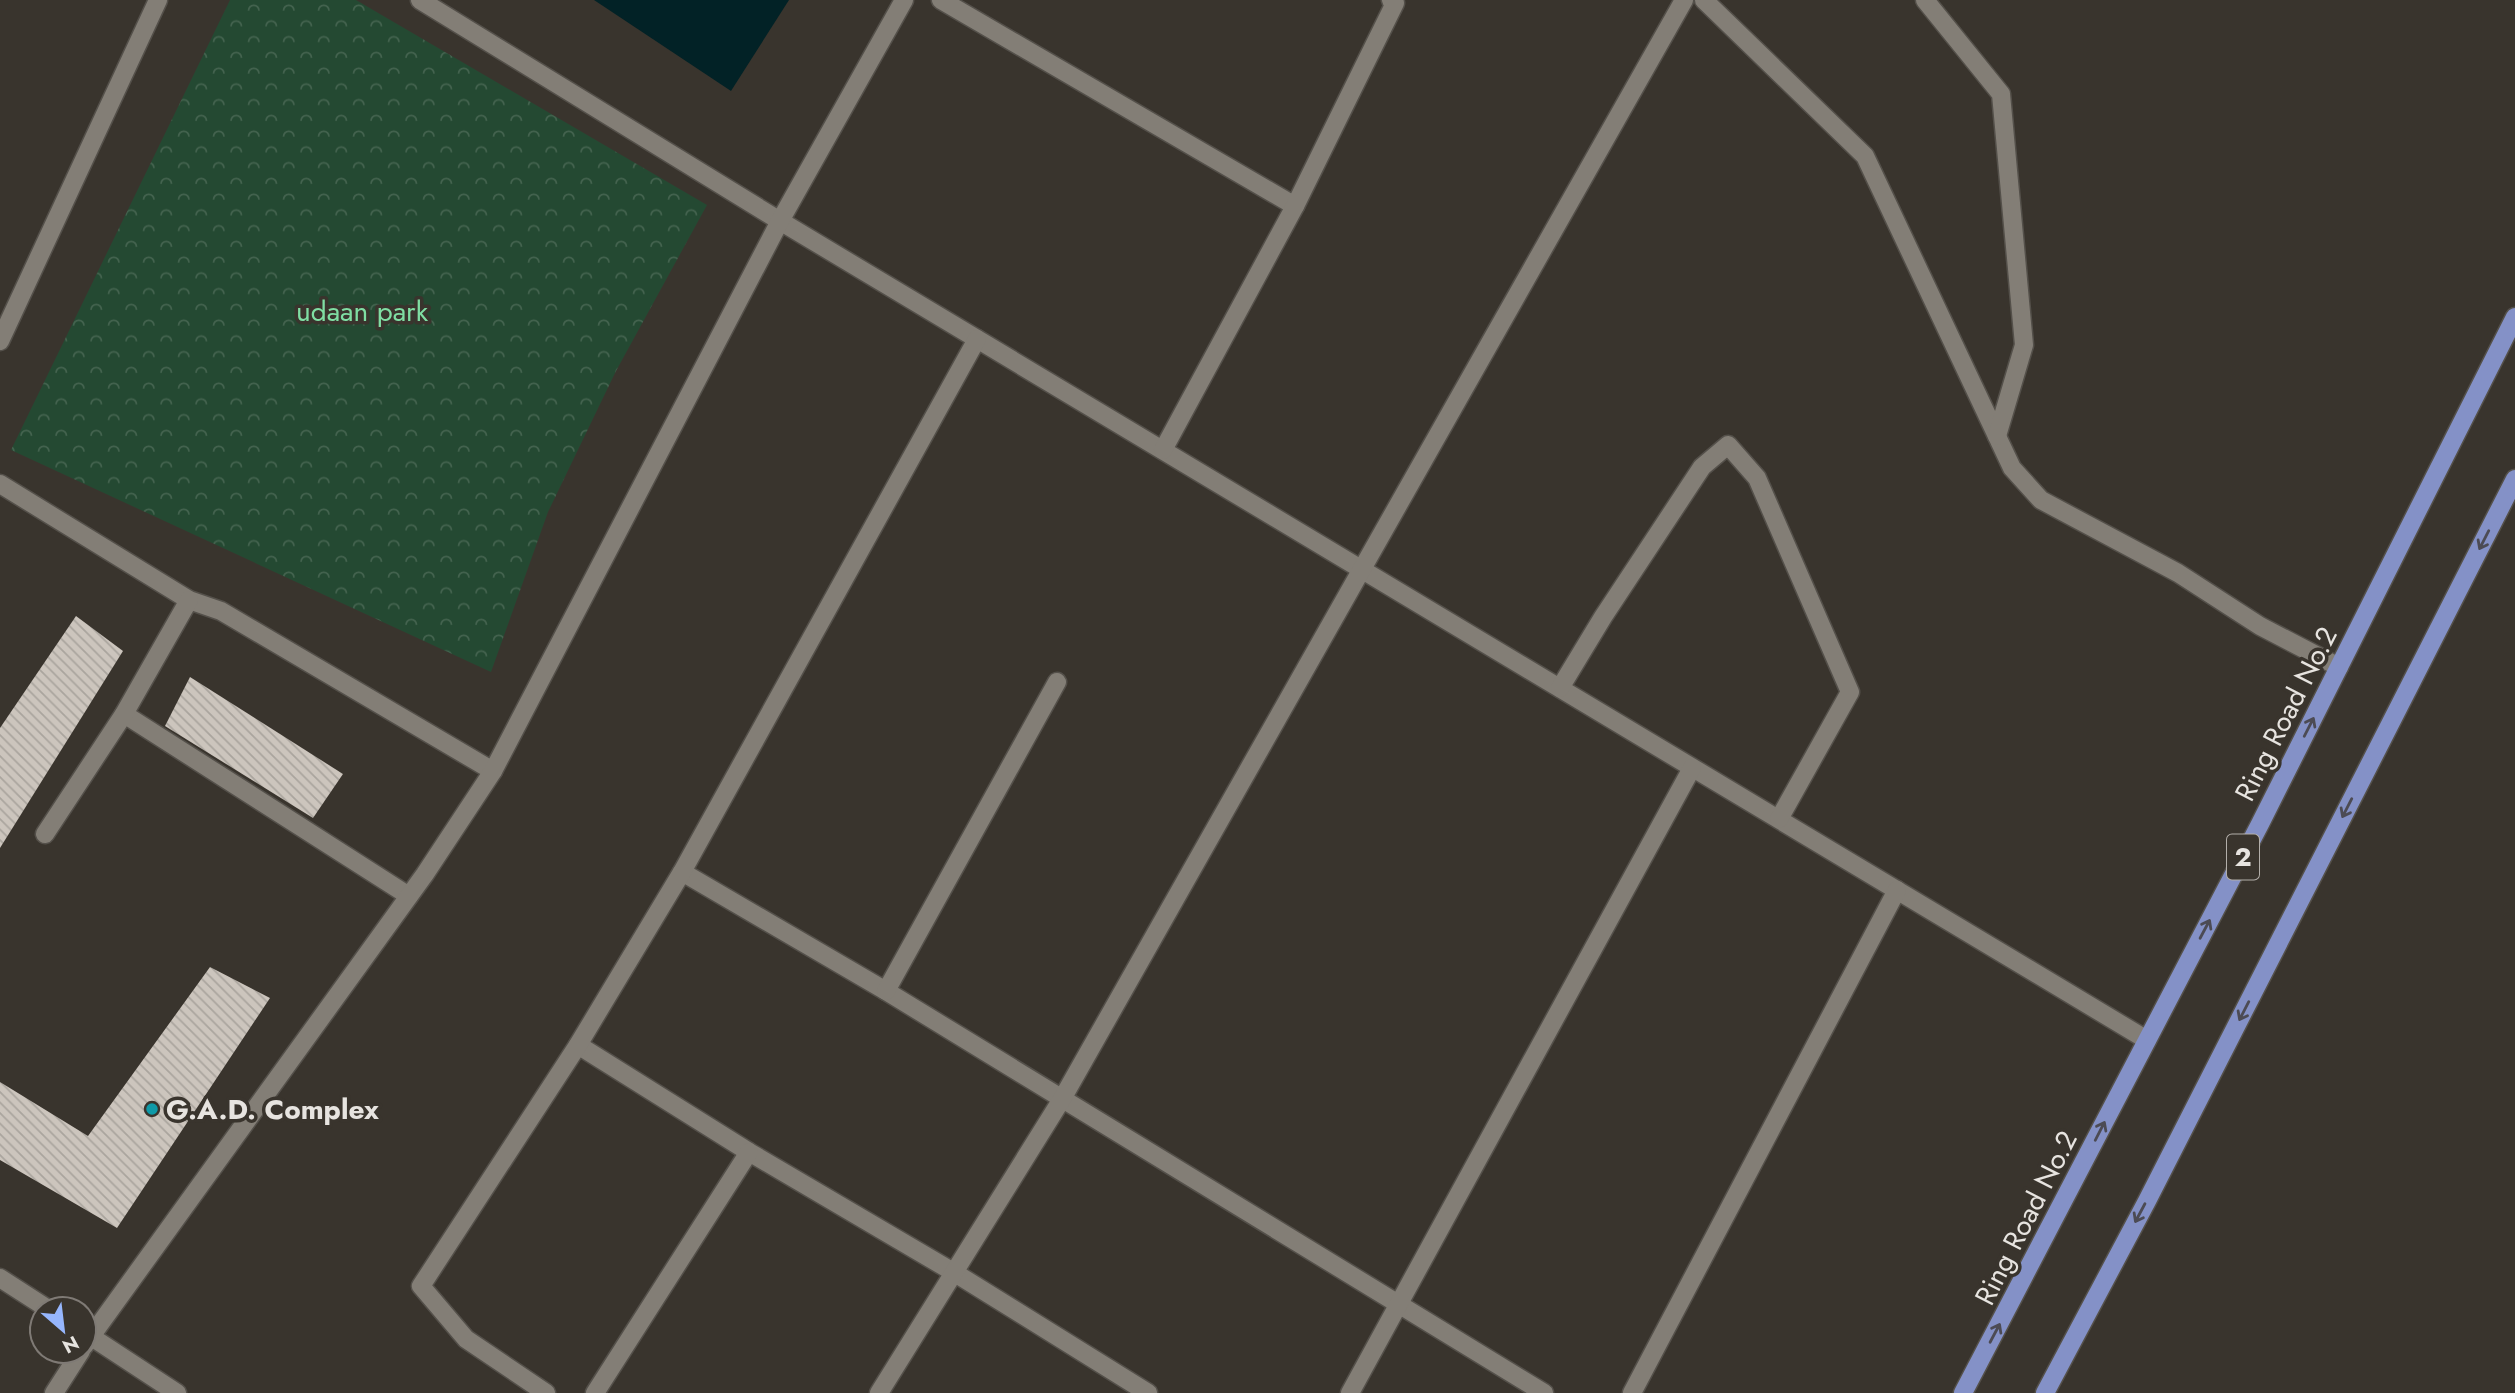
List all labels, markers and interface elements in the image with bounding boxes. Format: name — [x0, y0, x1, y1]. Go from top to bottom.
park label: udaan park — [296, 291, 429, 332]
one-way arrow — [2477, 529, 2490, 550]
street label: Ring Road No.2 — [2224, 620, 2348, 808]
one-way arrow — [2302, 717, 2316, 738]
one-way arrow — [2340, 798, 2354, 818]
road number: 2 — [2227, 834, 2259, 880]
one-way arrow — [2199, 919, 2213, 940]
one-way arrow — [2236, 1000, 2250, 1021]
place label: G.A.D. Complex — [166, 1089, 379, 1130]
marker: G.A.D. Complex — [144, 1101, 160, 1117]
one-way arrow — [2094, 1121, 2108, 1142]
street label: Ring Road No.2 — [1964, 1124, 2088, 1312]
one-way arrow — [2133, 1203, 2147, 1223]
north arrow — [28, 1295, 98, 1365]
one-way arrow — [1989, 1323, 2003, 1344]
text: N — [58, 1329, 84, 1360]

